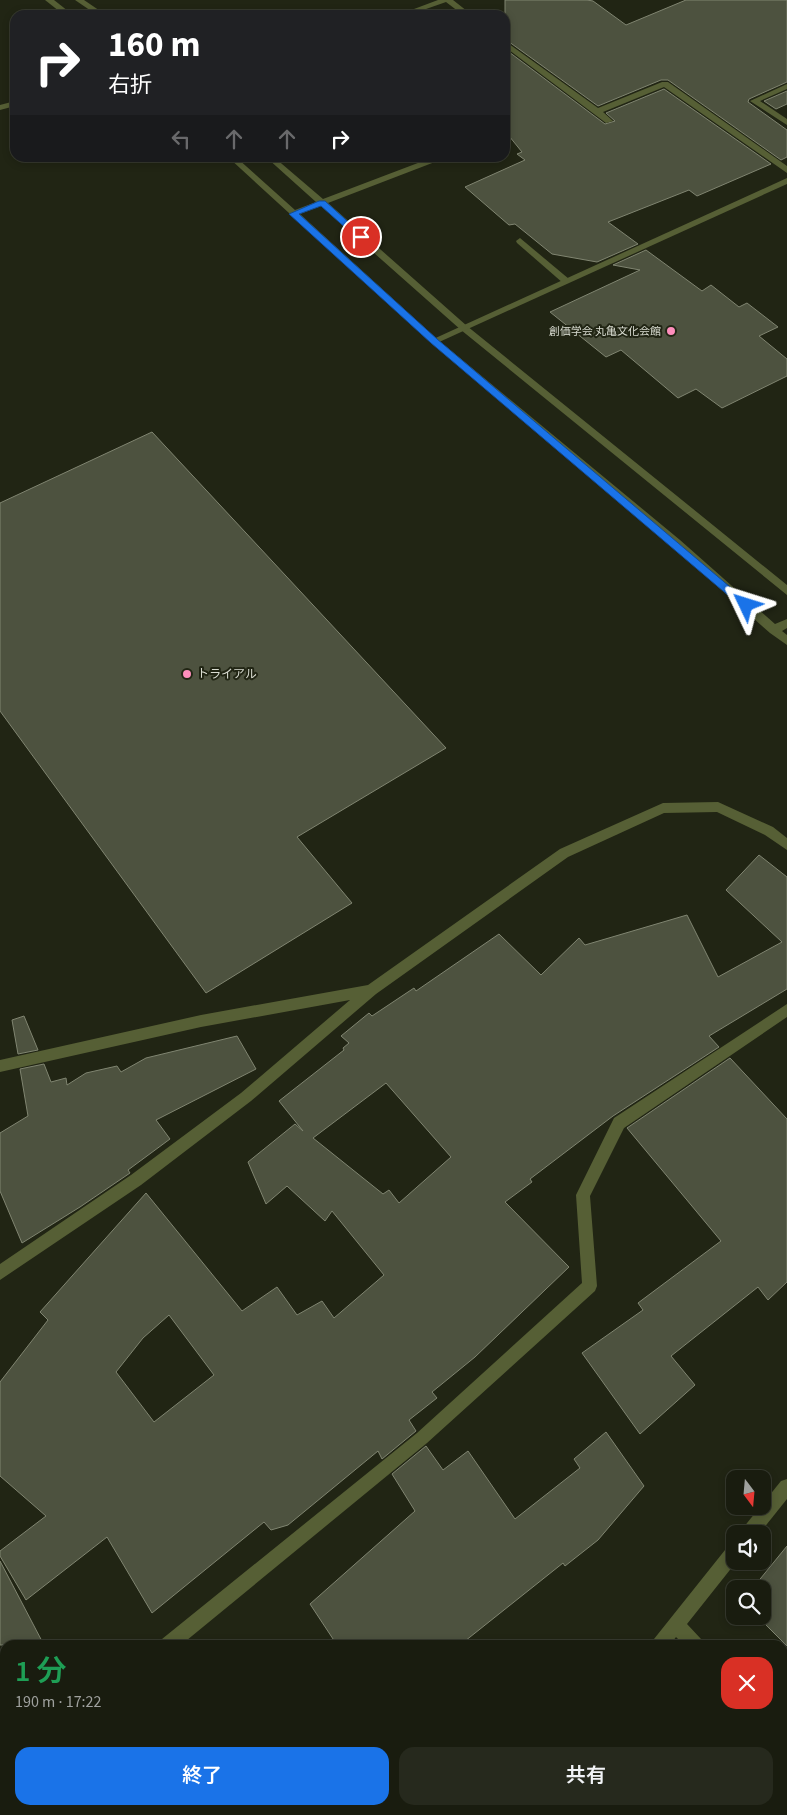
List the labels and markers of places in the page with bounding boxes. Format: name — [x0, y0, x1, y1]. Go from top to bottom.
pin — [340, 216, 382, 258]
place label: 創価学会 丸亀文化会館 — [549, 324, 661, 339]
marker: 創価学会 丸亀文化会館 — [665, 325, 677, 337]
place label: トライアル — [197, 666, 257, 683]
marker: トライアル — [181, 668, 193, 680]

